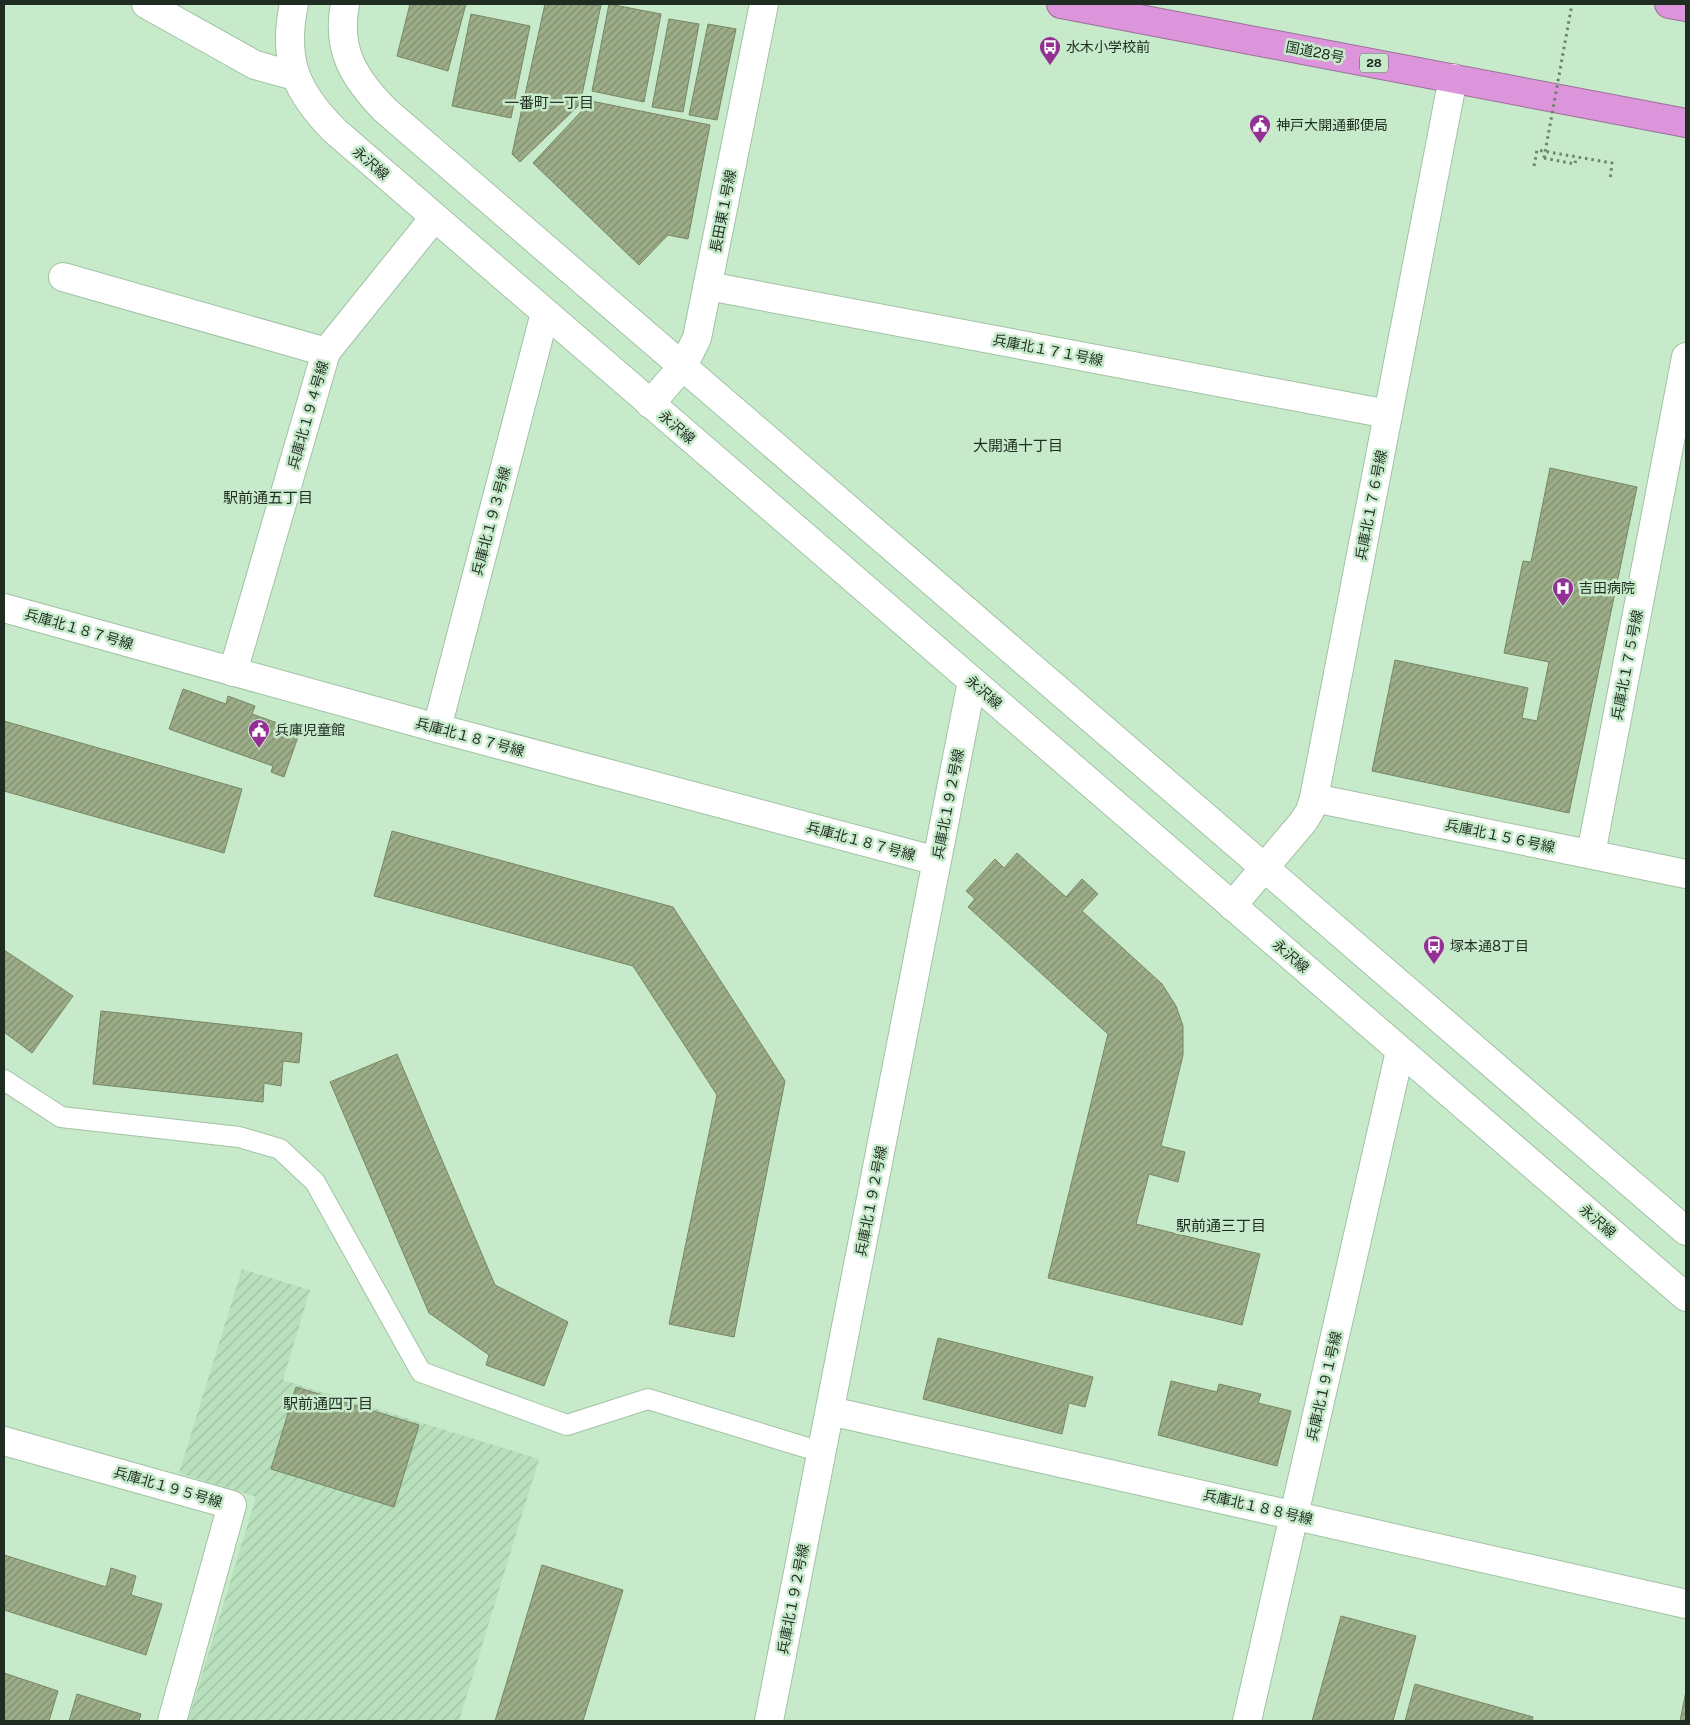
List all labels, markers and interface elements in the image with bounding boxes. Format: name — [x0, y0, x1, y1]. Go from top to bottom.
bus stop icon: 水木小学校前 — [1038, 35, 1062, 66]
street label: 国道28号 — [1284, 38, 1346, 66]
place label: 水木小学校前 — [1066, 39, 1150, 55]
road number: 28 — [1360, 54, 1388, 72]
district label: 一番町一丁目 — [504, 94, 594, 111]
public building icon: 神戸大開通郵便局 — [1248, 113, 1272, 144]
place label: 神戸大開通郵便局 — [1276, 117, 1388, 133]
street label: 永沢線 — [350, 143, 392, 183]
street label: 長田東１号線 — [707, 168, 739, 254]
street label: 兵庫北１７１号線 — [992, 331, 1104, 369]
street label: 兵庫北１９４号線 — [285, 359, 331, 471]
street label: 永沢線 — [656, 407, 698, 447]
district label: 大開通十丁目 — [973, 437, 1063, 454]
street label: 兵庫北１７６号線 — [1352, 449, 1390, 561]
street label: 兵庫北１９３号線 — [469, 465, 513, 577]
district label: 駅前通五丁目 — [223, 489, 313, 506]
hospital icon: 吉田病院 — [1551, 576, 1575, 607]
place label: 吉田病院 — [1579, 580, 1635, 596]
street label: 兵庫北１８７号線 — [23, 606, 135, 652]
street label: 兵庫北１７５号線 — [1608, 609, 1646, 721]
street label: 永沢線 — [963, 672, 1005, 712]
street label: 兵庫北１８７号線 — [414, 715, 526, 759]
public building icon: 兵庫児童館 — [247, 718, 271, 749]
place label: 兵庫児童館 — [275, 722, 345, 738]
street label: 兵庫北１９２号線 — [929, 748, 967, 860]
street label: 兵庫北１５６号線 — [1444, 817, 1556, 855]
street label: 兵庫北１８７号線 — [805, 819, 917, 863]
bus stop icon: 塚本通8丁目 — [1422, 934, 1446, 965]
street label: 永沢線 — [1270, 936, 1312, 976]
place label: 塚本通8丁目 — [1450, 938, 1529, 954]
street label: 兵庫北１９２号線 — [852, 1145, 890, 1257]
street label: 永沢線 — [1577, 1201, 1619, 1241]
district label: 駅前通三丁目 — [1176, 1217, 1266, 1234]
street label: 兵庫北１９１号線 — [1304, 1330, 1344, 1442]
district label: 駅前通四丁目 — [283, 1395, 373, 1412]
street label: 兵庫北１９５号線 — [112, 1464, 224, 1510]
street label: 兵庫北１８８号線 — [1202, 1487, 1314, 1527]
street label: 兵庫北１９２号線 — [774, 1543, 812, 1655]

